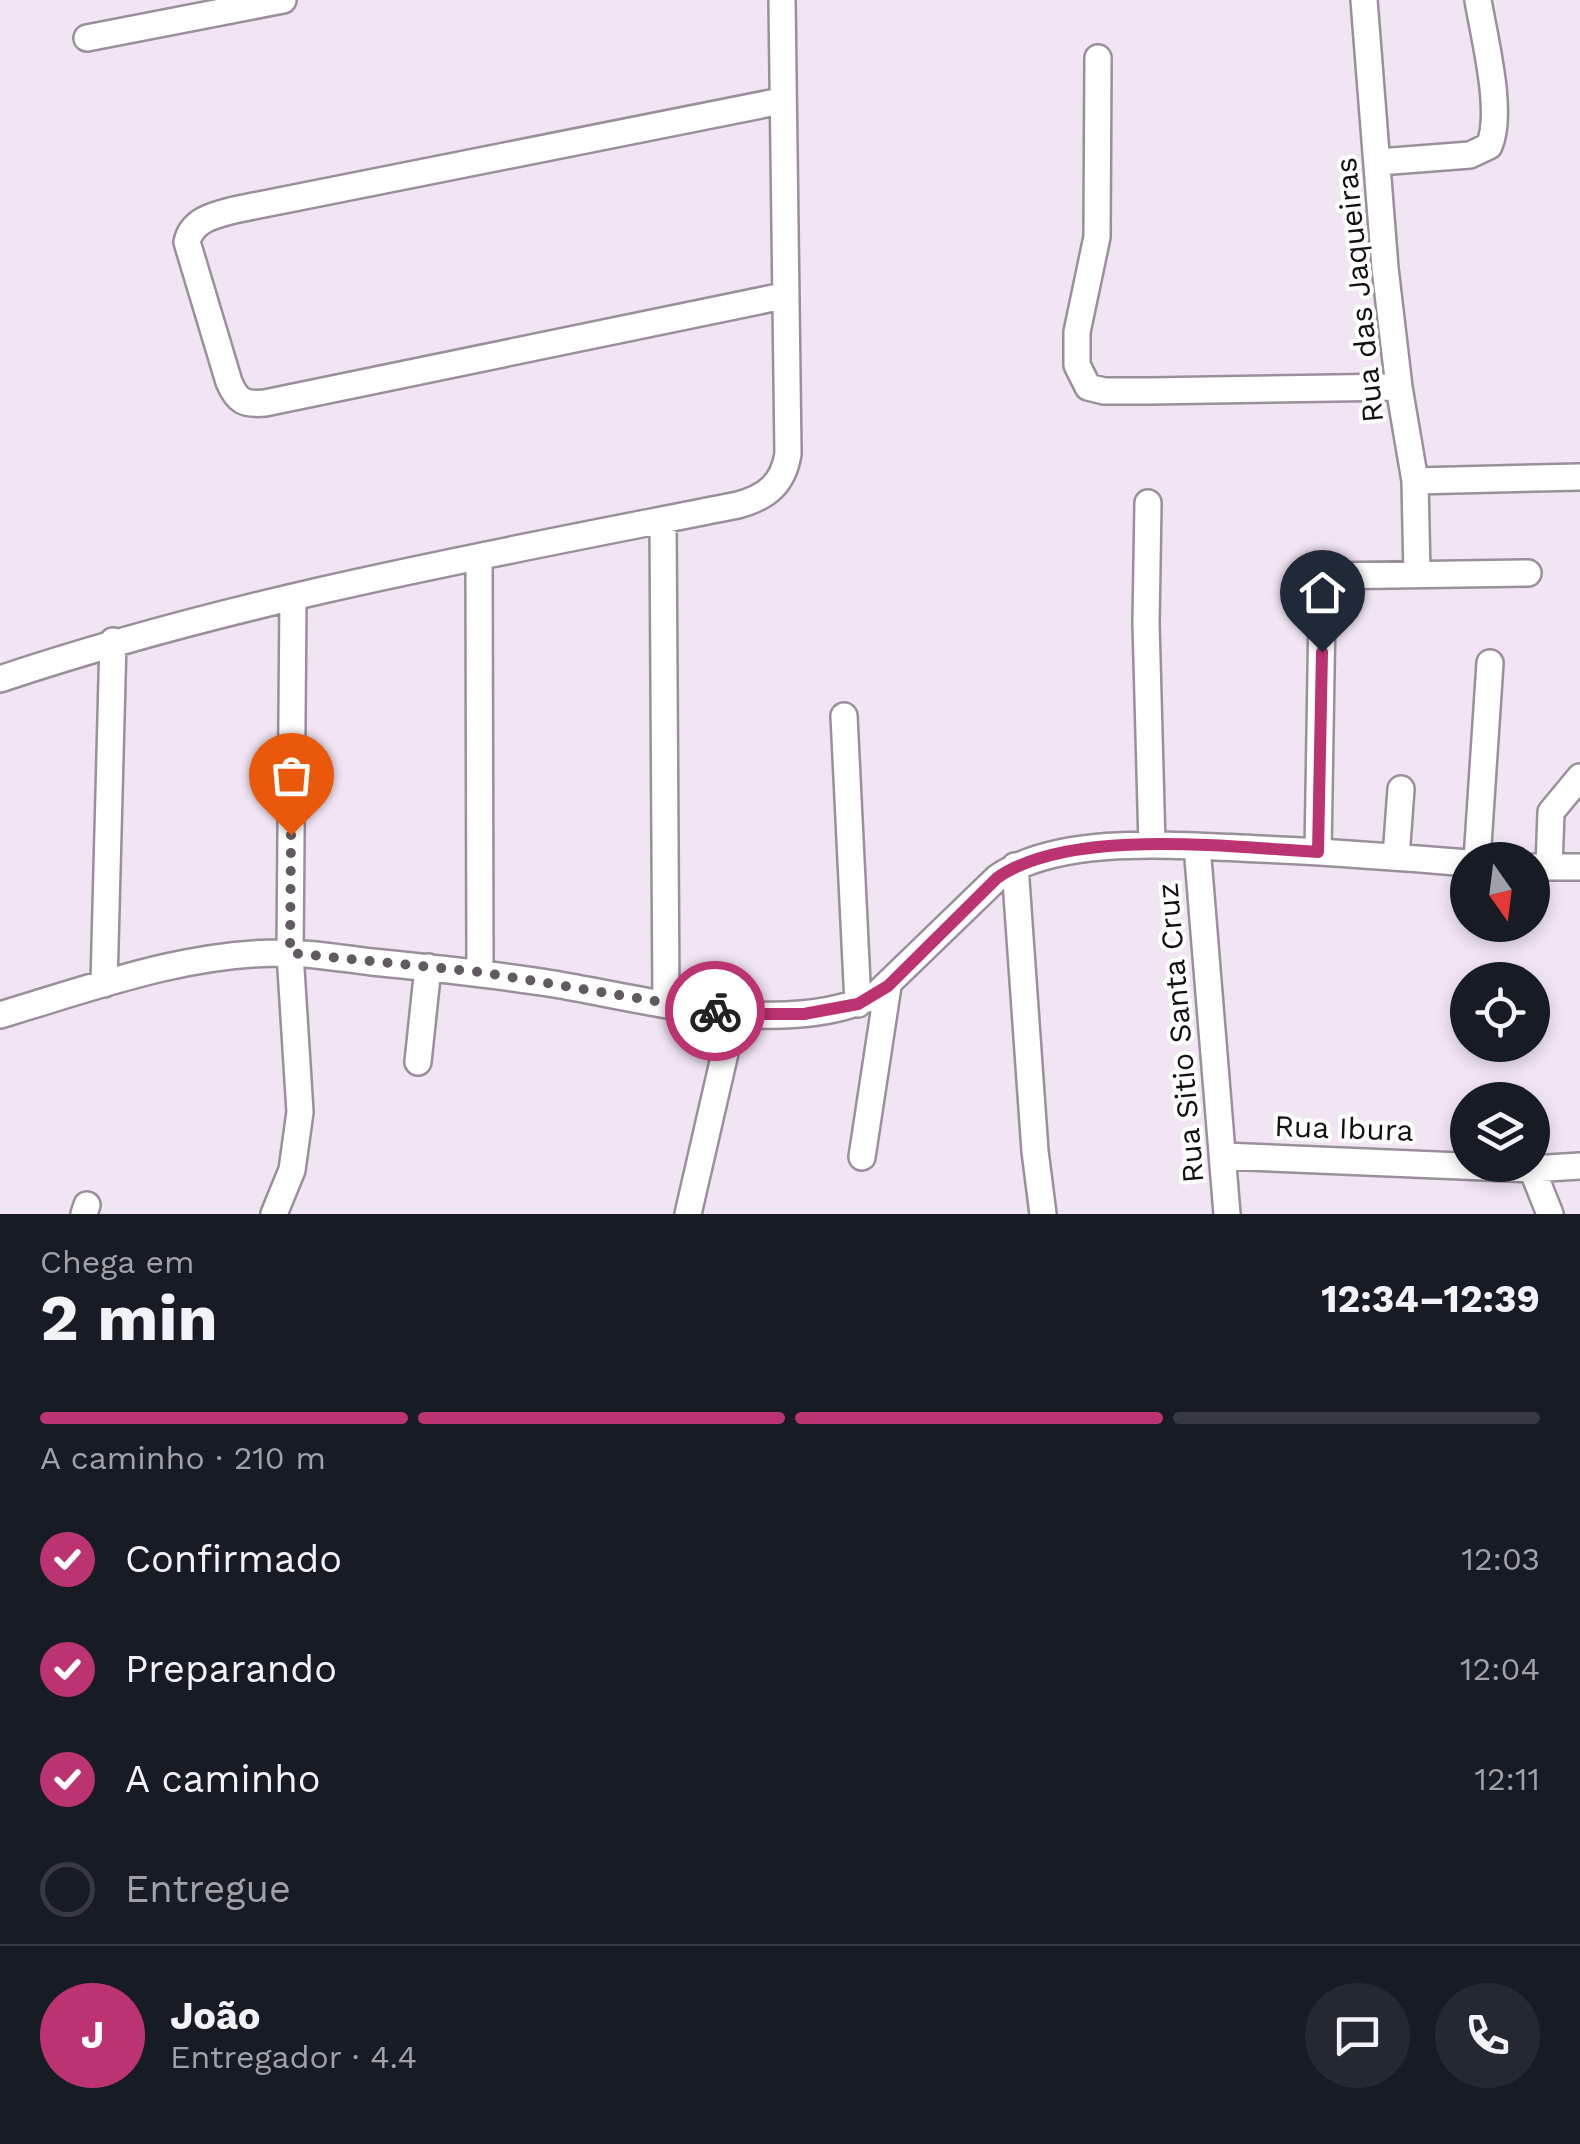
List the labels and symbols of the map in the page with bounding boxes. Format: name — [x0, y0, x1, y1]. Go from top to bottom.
street label: Rua das Jaqueiras — [1328, 156, 1390, 424]
pin — [1280, 550, 1365, 653]
pin — [249, 733, 334, 836]
north arrow — [1450, 842, 1550, 942]
street label: Rua Sitio Santa Cruz — [1149, 881, 1211, 1185]
courier — [665, 961, 765, 1061]
street label: Rua Ibura — [1274, 1108, 1414, 1148]

